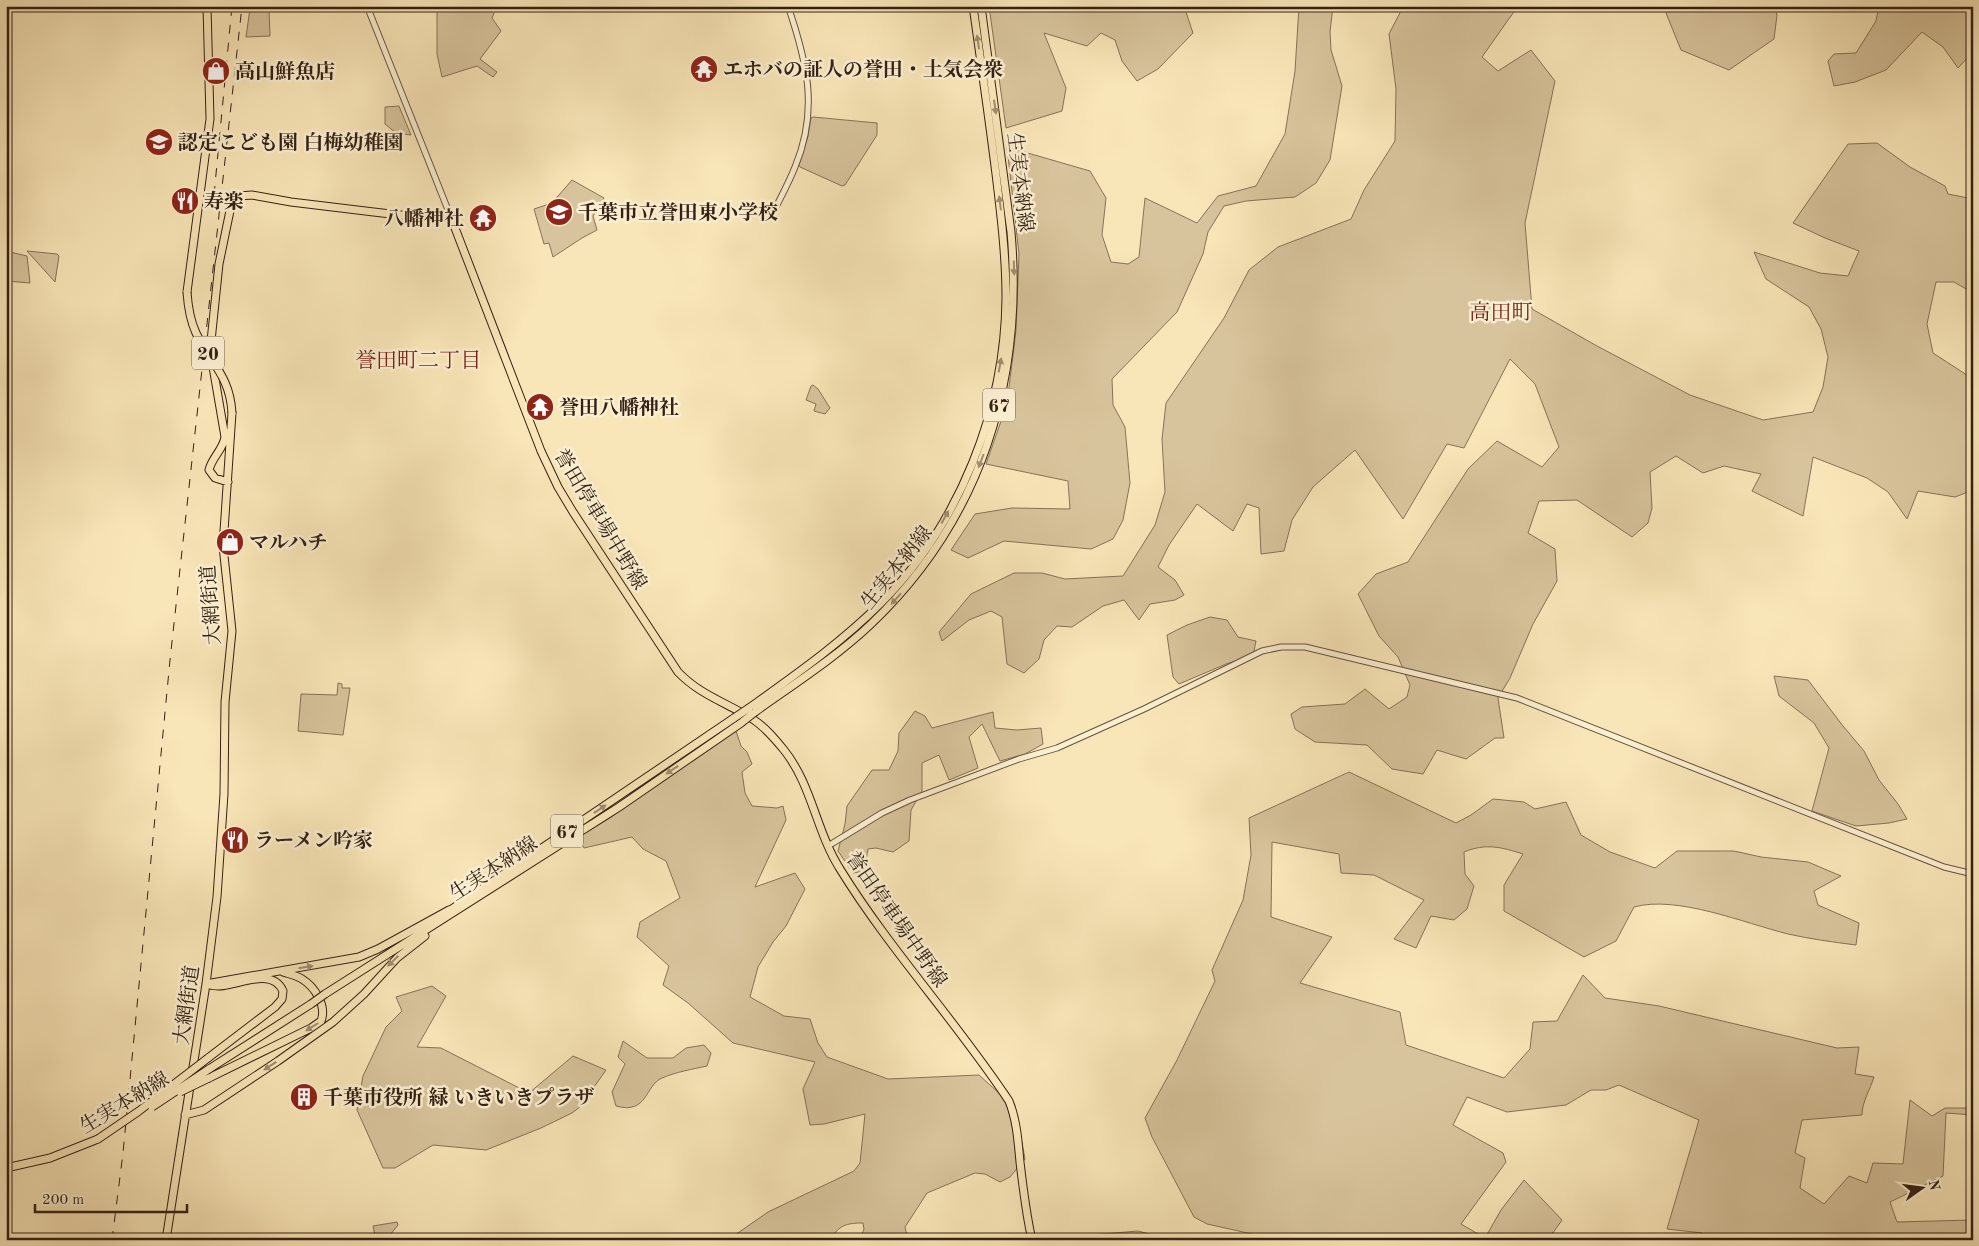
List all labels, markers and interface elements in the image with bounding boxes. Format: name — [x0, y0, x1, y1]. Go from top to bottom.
one-way arrow — [974, 34, 982, 50]
temple icon: エホバの証人の誉田・土気会衆 — [689, 54, 719, 84]
shop icon: 高山鮮魚店 — [201, 56, 231, 86]
place label: エホバの証人の誉田・土気会衆 — [723, 58, 1003, 81]
place label: 高山鮮魚店 — [235, 60, 335, 83]
one-way arrow — [991, 99, 999, 115]
school or university icon: 認定こども園 白梅幼稚園 — [144, 127, 174, 157]
place label: 認定こども園 白梅幼稚園 — [178, 131, 404, 154]
street label: 生実本納線 — [1003, 131, 1037, 233]
restaurant icon: 寿楽 — [170, 186, 200, 216]
place label: 寿楽 — [204, 190, 244, 213]
one-way arrow — [995, 195, 1003, 211]
school or university icon: 千葉市立誉田東小学校 — [544, 197, 574, 227]
place label: 千葉市立誉田東小学校 — [578, 202, 778, 224]
temple icon: 八幡神社 — [468, 203, 498, 233]
place label: 八幡神社 — [384, 207, 464, 230]
one-way arrow — [1010, 260, 1018, 276]
district label: 高田町 — [1470, 301, 1533, 324]
road number: 20 — [192, 336, 224, 369]
district label: 誉田町二丁目 — [355, 349, 481, 372]
one-way arrow — [997, 357, 1005, 373]
road number: 67 — [983, 388, 1015, 422]
temple icon: 誉田八幡神社 — [525, 392, 555, 422]
place label: 誉田八幡神社 — [559, 396, 679, 419]
street label: 誉田停車場中野線 — [550, 445, 651, 594]
one-way arrow — [976, 454, 984, 468]
one-way arrow — [941, 510, 950, 524]
street label: 生実本納線 — [857, 522, 937, 613]
shop icon: マルハチ — [215, 527, 245, 557]
place label: マルハチ — [249, 533, 328, 554]
street label: 大網街道 — [197, 564, 225, 646]
one-way arrow — [890, 592, 902, 604]
one-way arrow — [665, 765, 679, 775]
one-way arrow — [594, 804, 607, 814]
road number: 67 — [551, 814, 583, 848]
restaurant icon: ラーメン吟家 — [220, 825, 250, 855]
place label: ラーメン吟家 — [254, 830, 373, 852]
street label: 生実本納線 — [446, 832, 541, 905]
street label: 誉田停車場中野線 — [841, 848, 951, 991]
one-way arrow — [388, 955, 400, 967]
one-way arrow — [298, 963, 314, 971]
street label: 大網街道 — [171, 964, 203, 1046]
one-way arrow — [305, 1022, 318, 1031]
one-way arrow — [264, 1062, 277, 1071]
street label: 生実本納線 — [76, 1068, 173, 1138]
building icon: 千葉市役所 緑 いきいきプラザ — [289, 1082, 319, 1112]
place label: 千葉市役所 緑 いきいきプラザ — [323, 1087, 594, 1109]
north arrow — [1896, 1164, 1946, 1214]
text: N — [1926, 1178, 1942, 1192]
scale bar — [35, 1181, 188, 1213]
text: 200 m — [42, 1193, 84, 1208]

